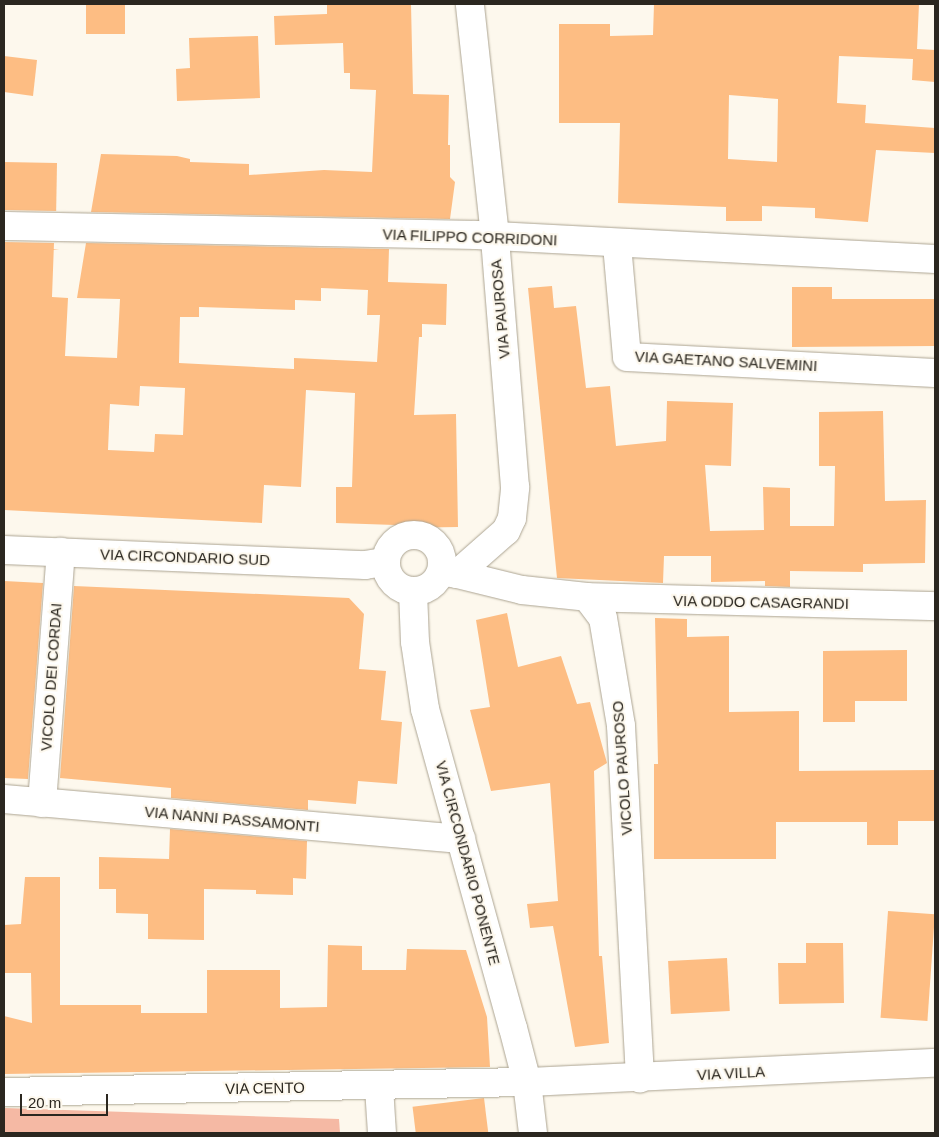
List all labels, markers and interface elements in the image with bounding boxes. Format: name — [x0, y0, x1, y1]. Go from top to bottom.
street label: VIA FILIPPO CORRIDONI — [382, 225, 558, 249]
street label: VIA PAUROSA — [487, 258, 513, 360]
street label: VIA GAETANO SALVEMINI — [634, 347, 818, 375]
street label: VIA CIRCONDARIO SUD — [99, 545, 271, 569]
street label: VIA ODDO CASAGRANDI — [673, 591, 849, 613]
street label: VICOLO DEI CORDAI — [37, 602, 65, 752]
street label: VICOLO PAUROSO — [608, 700, 636, 836]
street label: VIA CIRCONDARIO PONENTE — [432, 758, 504, 968]
street label: VIA NANNI PASSAMONTI — [143, 802, 321, 836]
street label: VIA VILLA — [696, 1062, 766, 1084]
street label: VIA CENTO — [225, 1078, 305, 1098]
scale bar — [22, 1084, 110, 1116]
text: 20 m — [28, 1094, 61, 1111]

